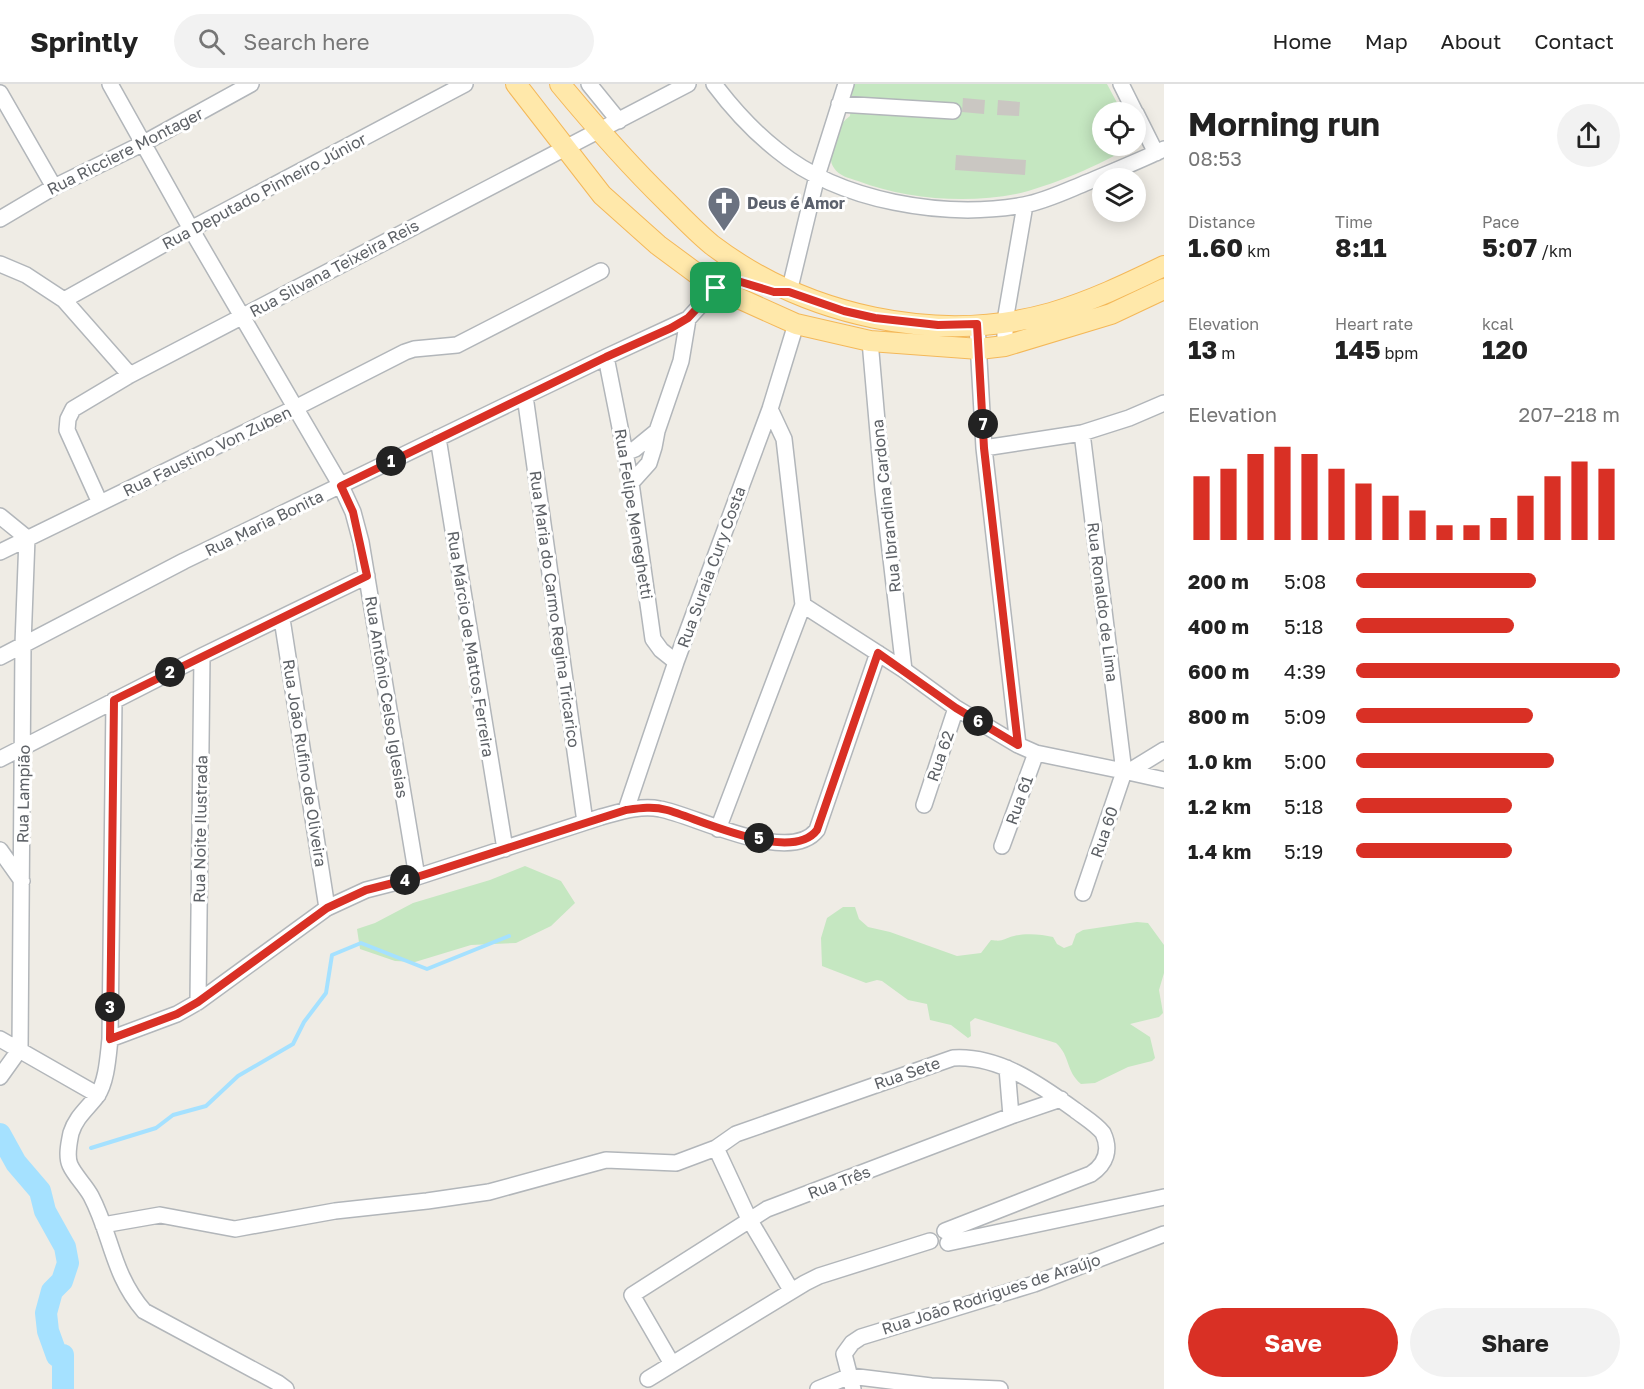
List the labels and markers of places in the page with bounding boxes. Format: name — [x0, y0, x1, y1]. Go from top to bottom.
church icon: Deus é Amor — [706, 185, 742, 232]
place label: Deus é Amor — [747, 193, 845, 213]
pin — [690, 262, 741, 313]
pin: 7 — [968, 409, 998, 439]
pin: 1 — [376, 446, 406, 476]
pin: 2 — [155, 657, 185, 687]
pin: 6 — [963, 706, 993, 736]
pin: 5 — [744, 823, 774, 853]
pin: 4 — [390, 865, 420, 895]
pin: 3 — [95, 992, 125, 1022]

